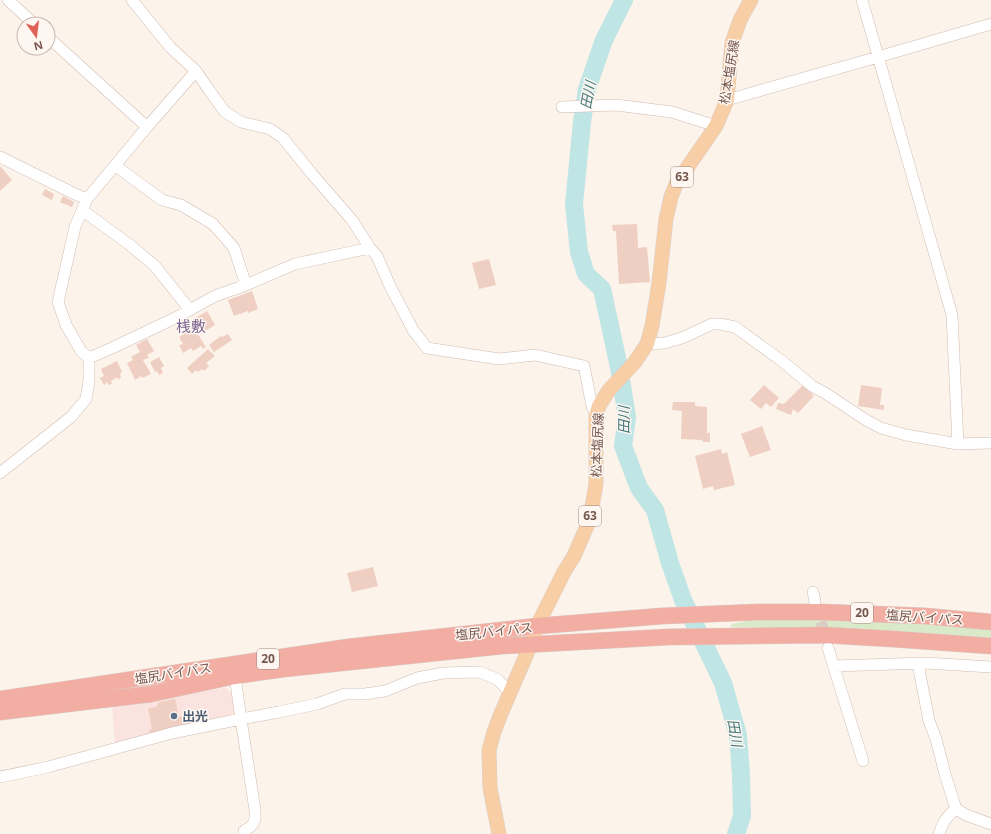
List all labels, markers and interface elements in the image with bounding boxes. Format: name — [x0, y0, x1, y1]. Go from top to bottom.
north arrow — [16, 16, 56, 56]
text: N — [32, 38, 45, 55]
street label: 松本塩尻線 — [715, 38, 743, 106]
water label: 田川 — [576, 77, 600, 110]
road number: 63 — [671, 167, 693, 187]
district label: 桟敷 — [176, 316, 206, 336]
water label: 田川 — [614, 404, 633, 434]
street label: 松本塩尻線 — [587, 412, 607, 478]
road number: 63 — [579, 506, 601, 526]
road number: 20 — [851, 603, 873, 623]
street label: 塩尻バイパス — [886, 605, 964, 629]
street label: 塩尻バイパス — [454, 618, 534, 644]
road number: 20 — [257, 649, 279, 669]
street label: 塩尻バイパス — [133, 658, 213, 688]
place label: 出光 — [182, 707, 208, 725]
marker: 出光 — [169, 711, 179, 721]
water label: 田川 — [724, 717, 748, 750]

